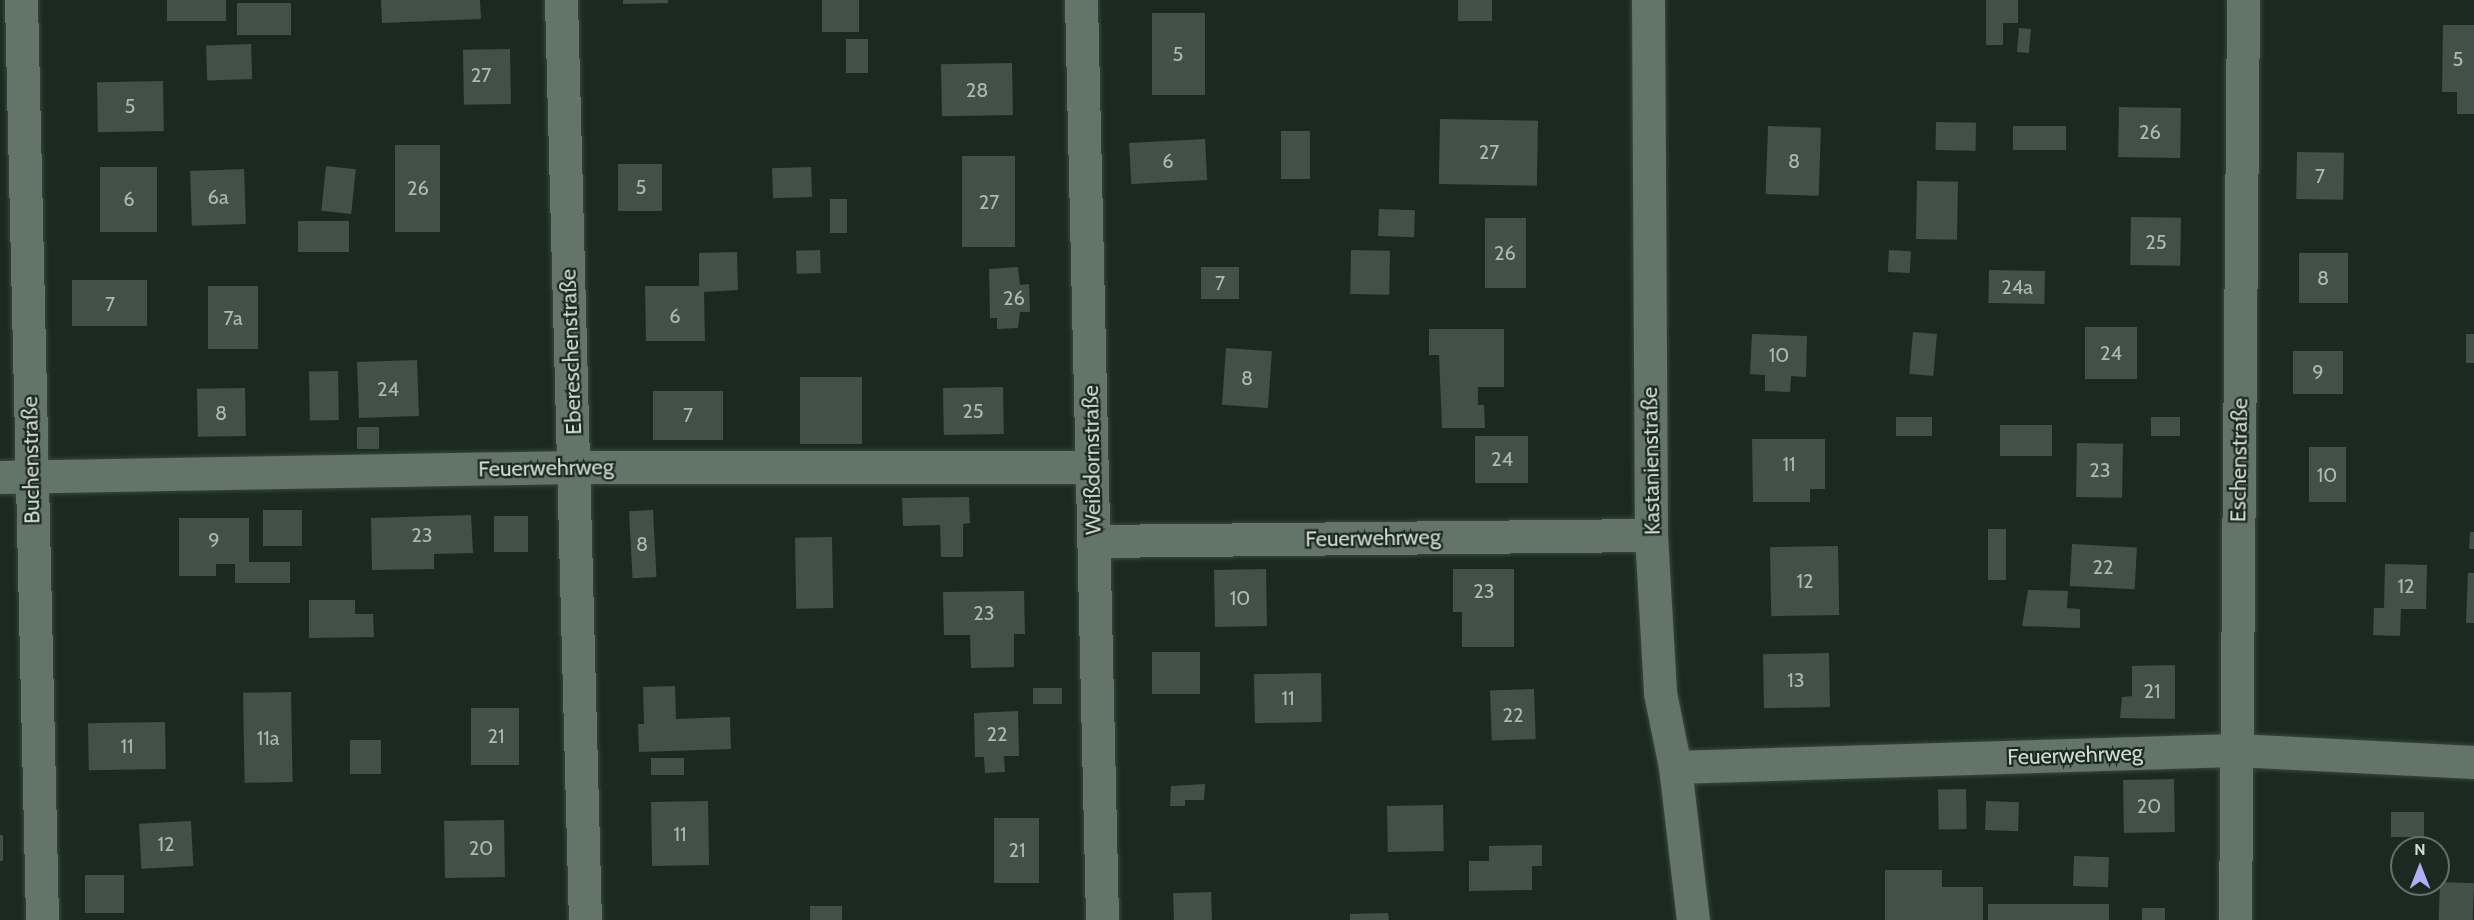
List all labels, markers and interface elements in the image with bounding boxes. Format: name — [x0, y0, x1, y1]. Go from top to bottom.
house number: 5 — [1173, 42, 1183, 66]
house number: 5 — [2453, 47, 2463, 71]
house number: 27 — [471, 63, 491, 87]
house number: 28 — [966, 78, 988, 102]
house number: 5 — [125, 94, 135, 118]
house number: 26 — [2139, 120, 2161, 144]
house number: 27 — [1479, 140, 1499, 164]
house number: 6 — [1162, 149, 1174, 173]
house number: 8 — [1788, 149, 1800, 173]
house number: 7 — [2315, 164, 2325, 188]
house number: 5 — [636, 175, 646, 199]
house number: 26 — [407, 176, 429, 200]
house number: 6a — [208, 185, 228, 209]
house number: 6 — [123, 187, 135, 211]
house number: 27 — [979, 190, 999, 214]
house number: 25 — [2145, 230, 2167, 254]
house number: 26 — [1494, 241, 1516, 265]
house number: 8 — [2317, 266, 2329, 290]
street label: Ebereschenstraße — [555, 269, 587, 435]
house number: 7 — [1215, 271, 1225, 295]
house number: 24a — [2001, 275, 2033, 299]
house number: 26 — [1003, 286, 1025, 310]
house number: 7 — [105, 292, 115, 316]
house number: 6 — [669, 304, 681, 328]
house number: 7a — [224, 306, 242, 330]
house number: 24 — [2100, 341, 2122, 365]
house number: 10 — [1769, 343, 1789, 367]
house number: 9 — [2312, 360, 2324, 384]
house number: 8 — [1241, 366, 1253, 390]
house number: 24 — [377, 377, 399, 401]
street label: Weißdornstraße — [1077, 385, 1107, 535]
street label: Kastanienstraße — [1637, 387, 1665, 535]
street label: Buchenstraße — [17, 396, 45, 524]
street label: Eschenstraße — [2225, 398, 2253, 522]
house number: 25 — [962, 399, 984, 423]
house number: 8 — [215, 401, 227, 425]
house number: 7 — [683, 403, 693, 427]
house number: 24 — [1491, 447, 1513, 471]
house number: 11 — [1782, 452, 1796, 476]
street label: Feuerwehrweg — [478, 454, 614, 482]
house number: 23 — [2089, 458, 2111, 482]
house number: 10 — [2317, 463, 2337, 487]
house number: 23 — [411, 523, 433, 547]
street label: Feuerwehrweg — [1305, 524, 1441, 552]
house number: 9 — [208, 528, 220, 552]
house number: 8 — [636, 532, 648, 556]
house number: 22 — [2093, 555, 2113, 579]
house number: 12 — [1797, 569, 1813, 593]
house number: 12 — [2398, 574, 2414, 598]
house number: 23 — [1473, 579, 1495, 603]
house number: 10 — [1230, 586, 1250, 610]
house number: 23 — [973, 601, 995, 625]
house number: 13 — [1787, 668, 1805, 692]
house number: 21 — [2144, 679, 2160, 703]
house number: 11 — [1281, 686, 1295, 710]
house number: 22 — [1503, 703, 1523, 727]
house number: 22 — [987, 722, 1007, 746]
house number: 21 — [488, 724, 504, 748]
house number: 11a — [257, 726, 279, 750]
house number: 11 — [120, 734, 134, 758]
street label: Feuerwehrweg — [2007, 739, 2143, 771]
house number: 20 — [2137, 794, 2161, 818]
house number: 11 — [673, 822, 687, 846]
house number: 12 — [158, 832, 174, 856]
house number: 20 — [469, 836, 493, 860]
north arrow — [2390, 836, 2450, 896]
house number: 21 — [1009, 838, 1025, 862]
text: N — [2414, 840, 2426, 859]

